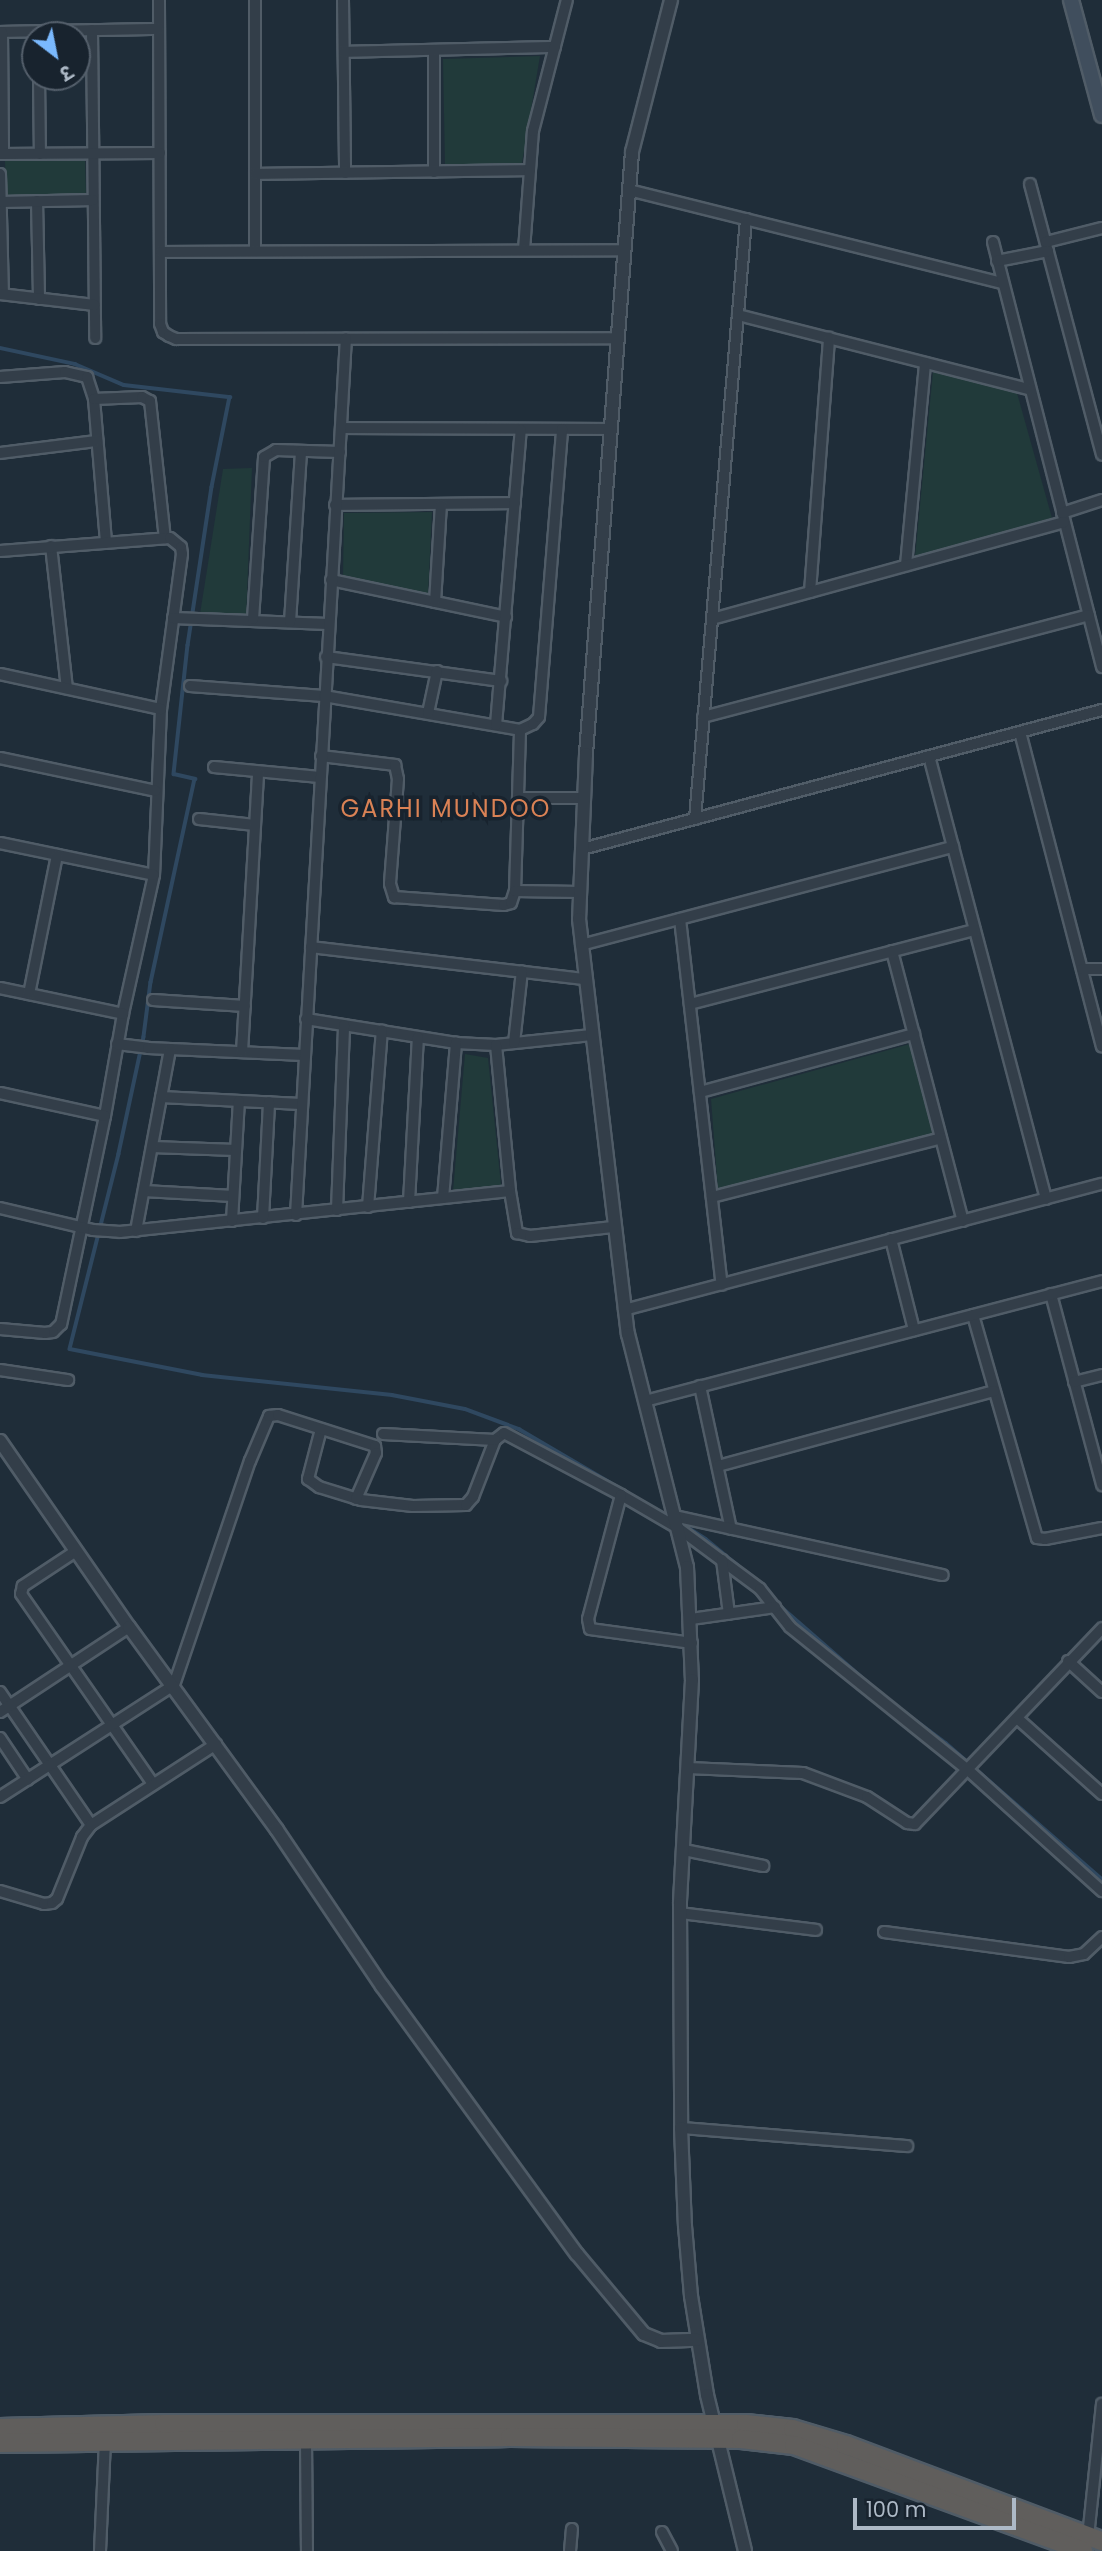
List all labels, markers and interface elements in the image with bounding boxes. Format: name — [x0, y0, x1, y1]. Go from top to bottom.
north arrow — [21, 21, 91, 91]
text: उ — [55, 58, 78, 87]
district label: GARHI MUNDOO — [342, 795, 550, 823]
scale bar — [857, 2484, 1020, 2528]
text: 100 m — [866, 2495, 926, 2524]

